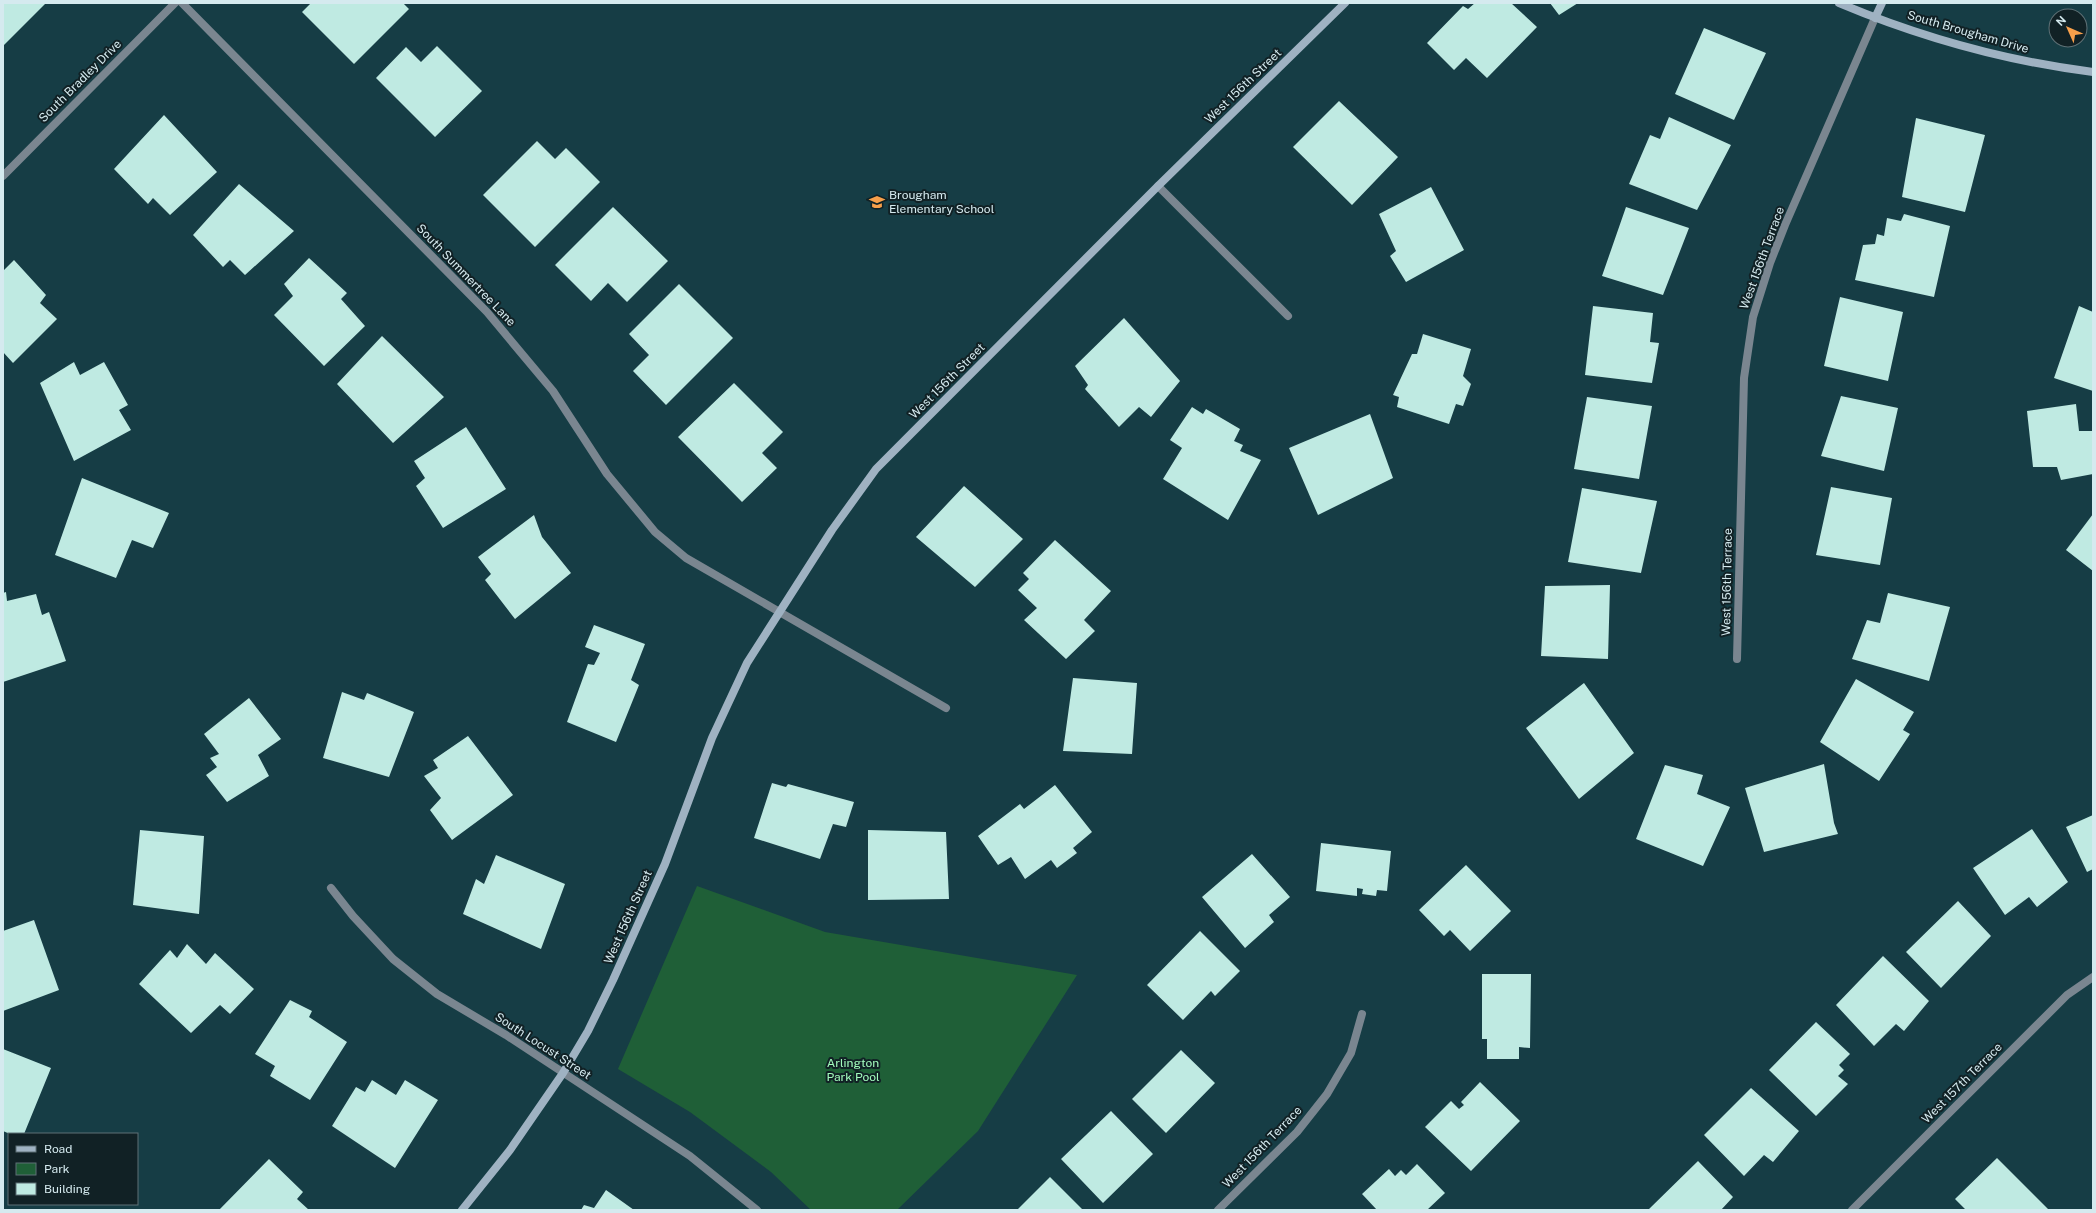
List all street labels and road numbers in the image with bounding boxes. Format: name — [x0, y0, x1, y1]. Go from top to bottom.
street label: South Brougham Drive — [1906, 8, 2031, 56]
street label: South Bradley Drive — [36, 37, 124, 125]
street label: West 156th Street — [1202, 46, 1284, 126]
street label: West 156th Terrace — [1737, 205, 1787, 311]
street label: South Summertree Lane — [414, 221, 518, 329]
street label: West 156th Street — [906, 340, 988, 422]
street label: West 156th Terrace — [1719, 528, 1735, 636]
street label: West 156th Street — [601, 868, 655, 966]
street label: South Locust Street — [492, 1010, 594, 1082]
street label: West 157th Terrace — [1919, 1040, 2005, 1126]
street label: West 156th Terrace — [1219, 1103, 1305, 1191]

